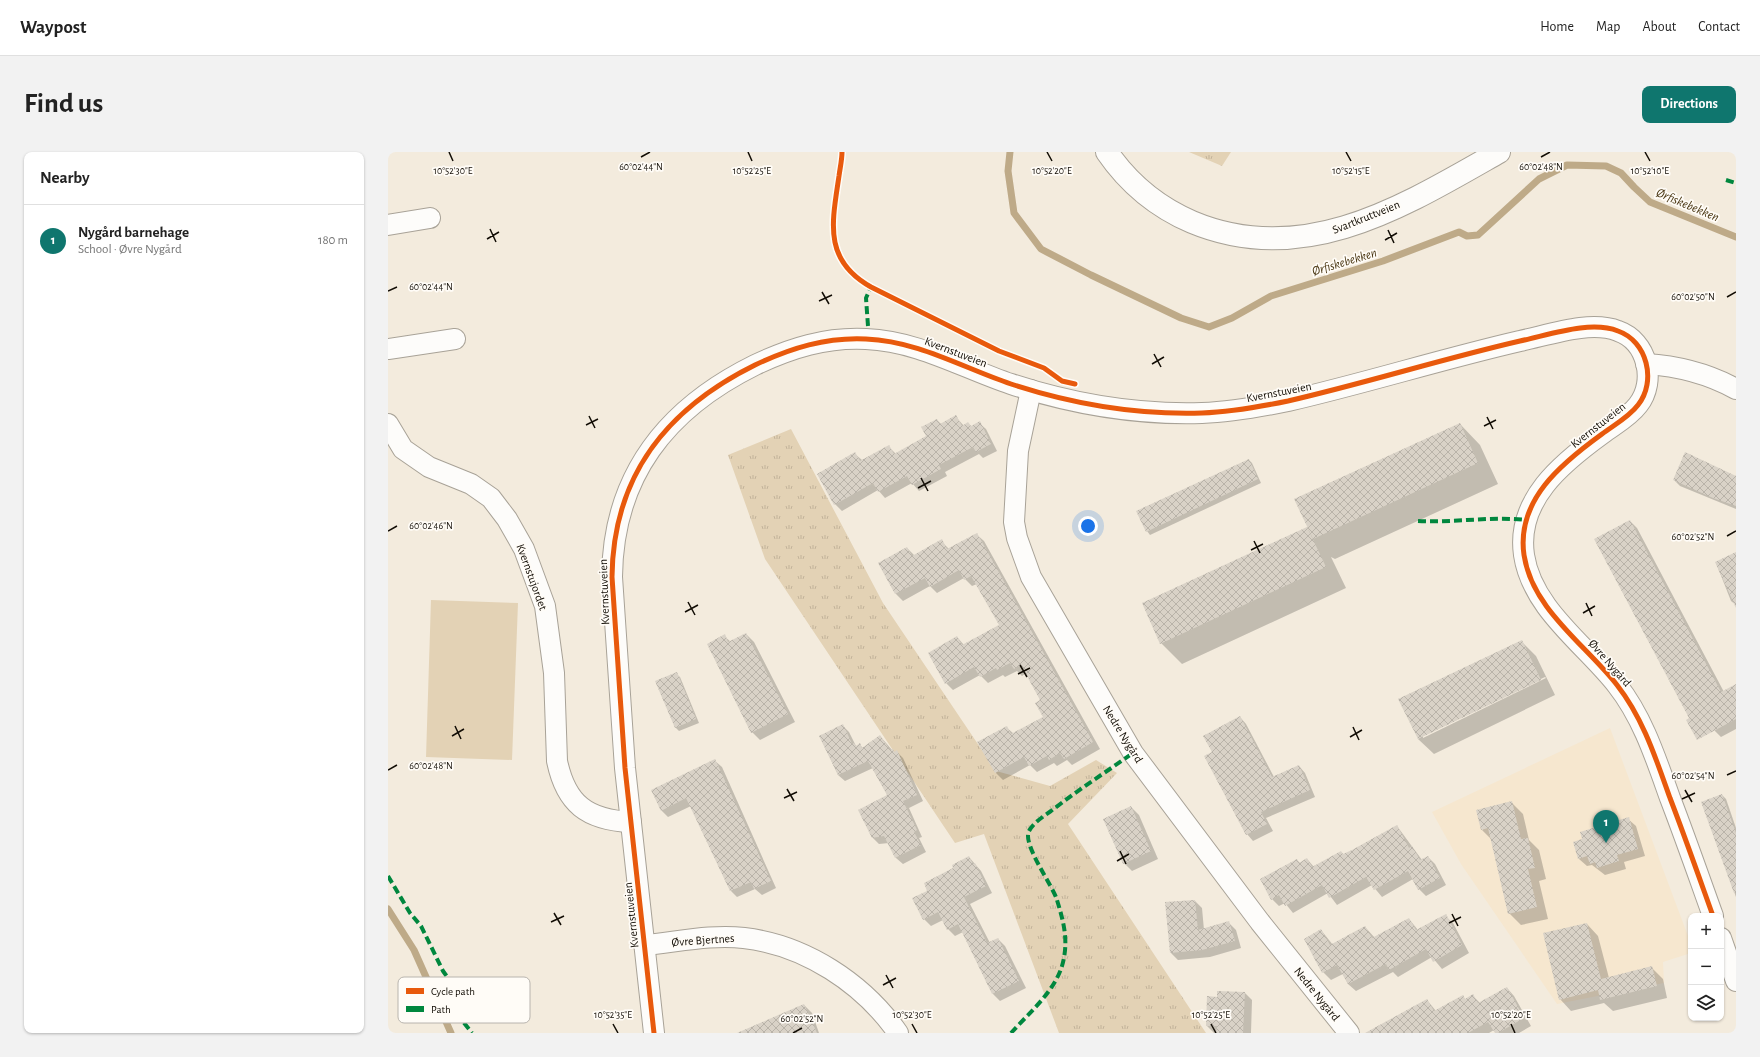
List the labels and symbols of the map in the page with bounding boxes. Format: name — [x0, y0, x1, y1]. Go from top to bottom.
text: 60°02'44"N — [619, 162, 663, 172]
text: 60°02'48"N — [1519, 162, 1563, 172]
text: 10°52'30"E — [433, 166, 473, 176]
text: 10°52'25"E — [733, 166, 771, 176]
text: 10°52'20"E — [1032, 166, 1072, 176]
text: 10°52'15"E — [1332, 166, 1370, 176]
text: 10°52'10"E — [1631, 166, 1669, 176]
water label: Ørfiskebekken — [1654, 186, 1721, 224]
street label: Svartkruttveien — [1331, 198, 1401, 236]
water label: Ørfiskebekken — [1310, 246, 1378, 278]
text: 60°02'44"N — [409, 282, 453, 292]
text: 60°02'50"N — [1671, 292, 1715, 302]
street label: Kvernstuveien — [923, 335, 989, 369]
street label: Kvernstuveien — [1245, 380, 1313, 404]
street label: Kvernstuveien — [1568, 400, 1628, 450]
your location — [1078, 516, 1098, 536]
text: 60°02'46"N — [409, 521, 453, 531]
text: 60°02'52"N — [1672, 532, 1714, 542]
street label: Kvernstujordet — [514, 542, 550, 612]
street label: Kvernstuveien — [597, 559, 611, 625]
street label: Øvre Nygård — [1586, 637, 1634, 689]
street label: Nedre Nygård — [1100, 703, 1145, 765]
text: 60°02'48"N — [409, 761, 453, 771]
text: 60°02'54"N — [1671, 771, 1715, 781]
pin: 1 — [1593, 810, 1619, 843]
street label: Kvernstuveien — [622, 882, 640, 948]
street label: Øvre Bjertnes — [671, 932, 735, 949]
street label: Nedre Nygård — [1291, 965, 1342, 1024]
legend — [398, 977, 530, 1023]
text: Cycle path — [431, 986, 475, 997]
text: Path — [431, 1004, 451, 1015]
text: 10°52'35"E — [594, 1010, 632, 1020]
text: 10°52'30"E — [892, 1010, 932, 1020]
text: 10°52'25"E — [1192, 1010, 1230, 1020]
text: 10°52'20"E — [1491, 1010, 1531, 1020]
text: 60°02'52"N — [781, 1014, 823, 1024]

